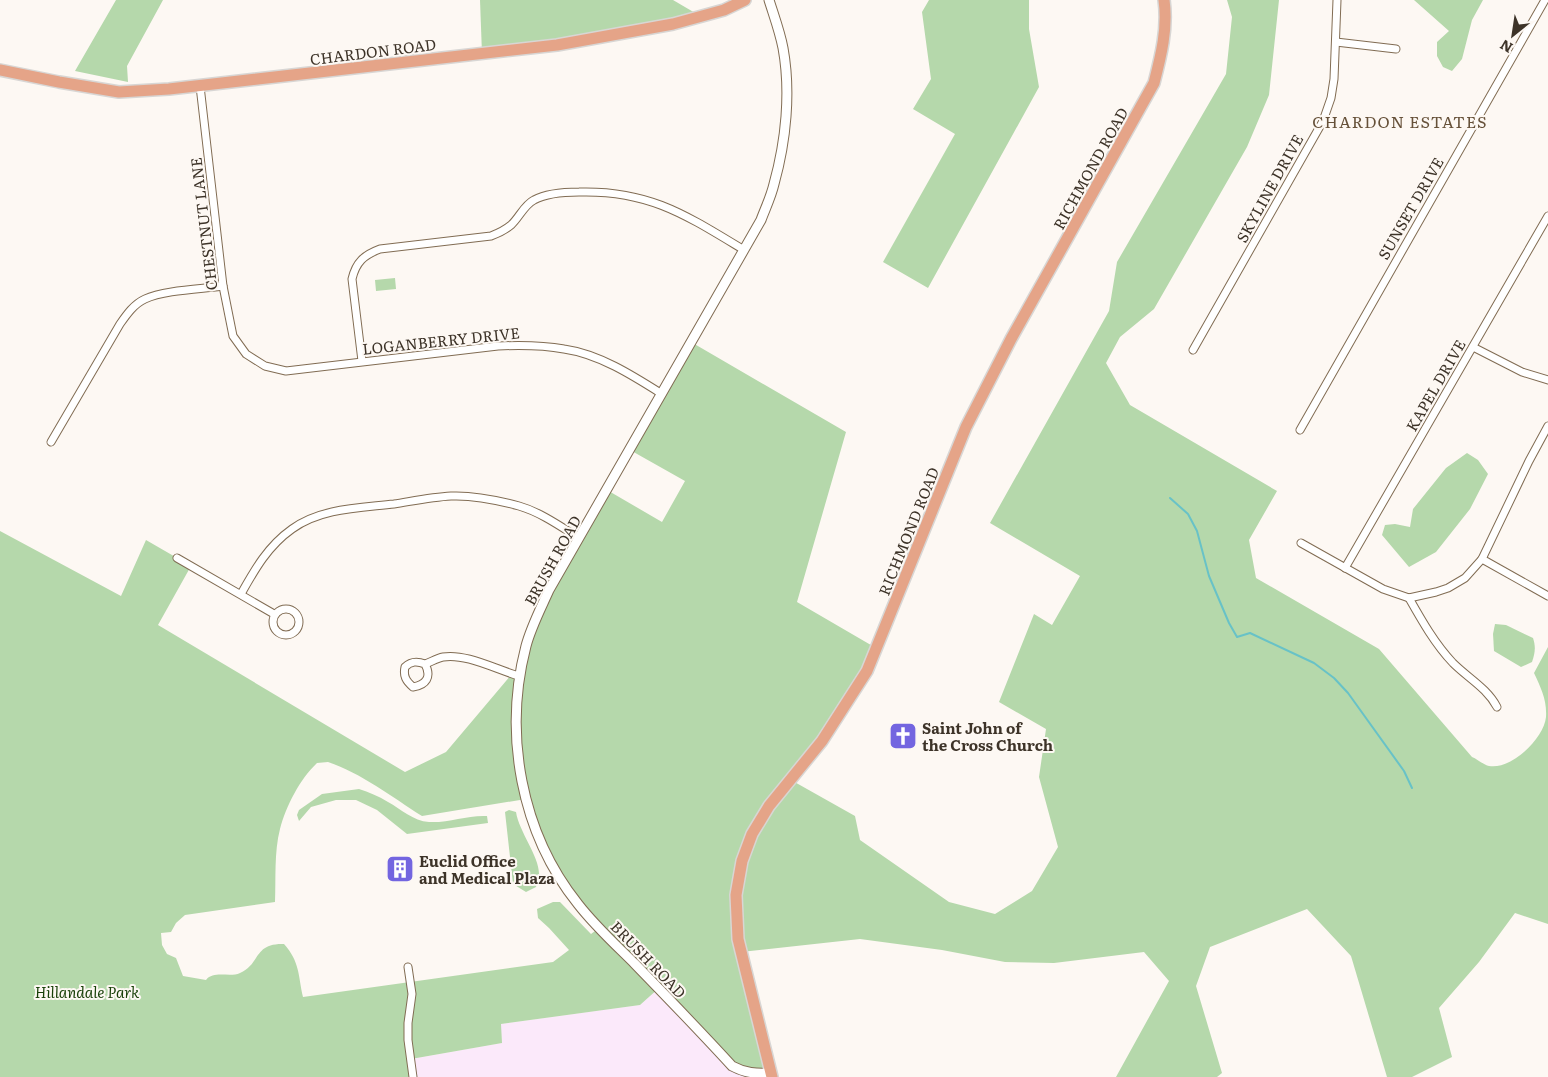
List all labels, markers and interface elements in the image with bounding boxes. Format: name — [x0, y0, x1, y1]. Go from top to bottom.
north arrow — [1488, 10, 1538, 60]
street label: CHARDON ROAD — [309, 32, 437, 70]
text: N — [1496, 35, 1516, 59]
street label: RICHMOND ROAD — [1047, 103, 1133, 233]
district label: CHARDON ESTATES — [1312, 109, 1488, 133]
street label: SKYLINE DRIVE — [1230, 130, 1308, 246]
street label: SUNSET DRIVE — [1371, 152, 1449, 264]
street label: CHESTNUT LANE — [183, 156, 223, 292]
street label: LOGANBERRY DRIVE — [361, 320, 521, 360]
street label: KAPEL DRIVE — [1399, 335, 1471, 435]
street label: RICHMOND ROAD — [872, 463, 944, 599]
street label: BRUSH ROAD — [518, 511, 586, 609]
place label: Saint John of the Cross Church — [922, 716, 1053, 756]
church icon: Saint John of the Cross Church — [888, 721, 918, 751]
place label: Euclid Office and Medical Plaza — [419, 849, 555, 889]
building icon: Euclid Office and Medical Plaza — [385, 854, 415, 884]
street label: BRUSH ROAD — [606, 915, 692, 1003]
park label: Hillandale Park — [35, 980, 140, 1003]

